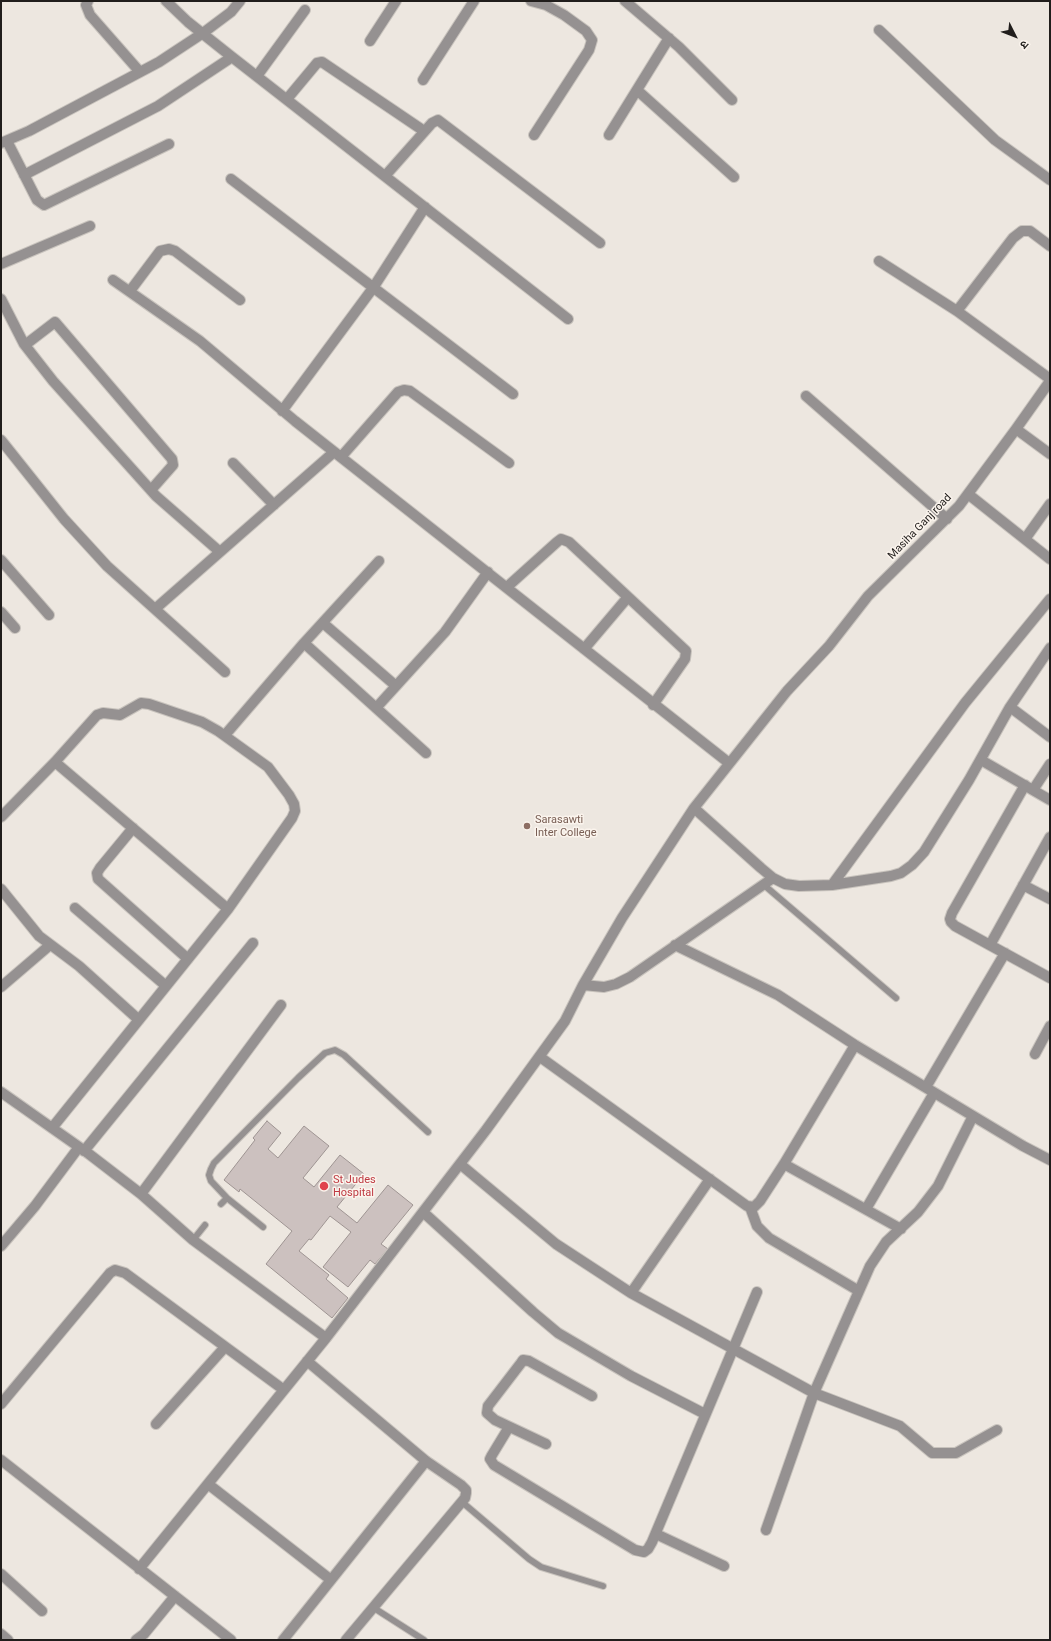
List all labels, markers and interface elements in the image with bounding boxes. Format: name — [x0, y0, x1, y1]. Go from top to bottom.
north arrow — [995, 16, 1035, 56]
text: उ — [1017, 38, 1031, 51]
street label: Masiha Ganj road — [885, 492, 955, 562]
place label: Sarasawti Inter College — [535, 813, 597, 839]
marker: Sarasawti Inter College — [522, 821, 532, 831]
place label: St Judes Hospital — [333, 1173, 376, 1199]
marker: St Judes Hospital — [318, 1180, 330, 1192]

